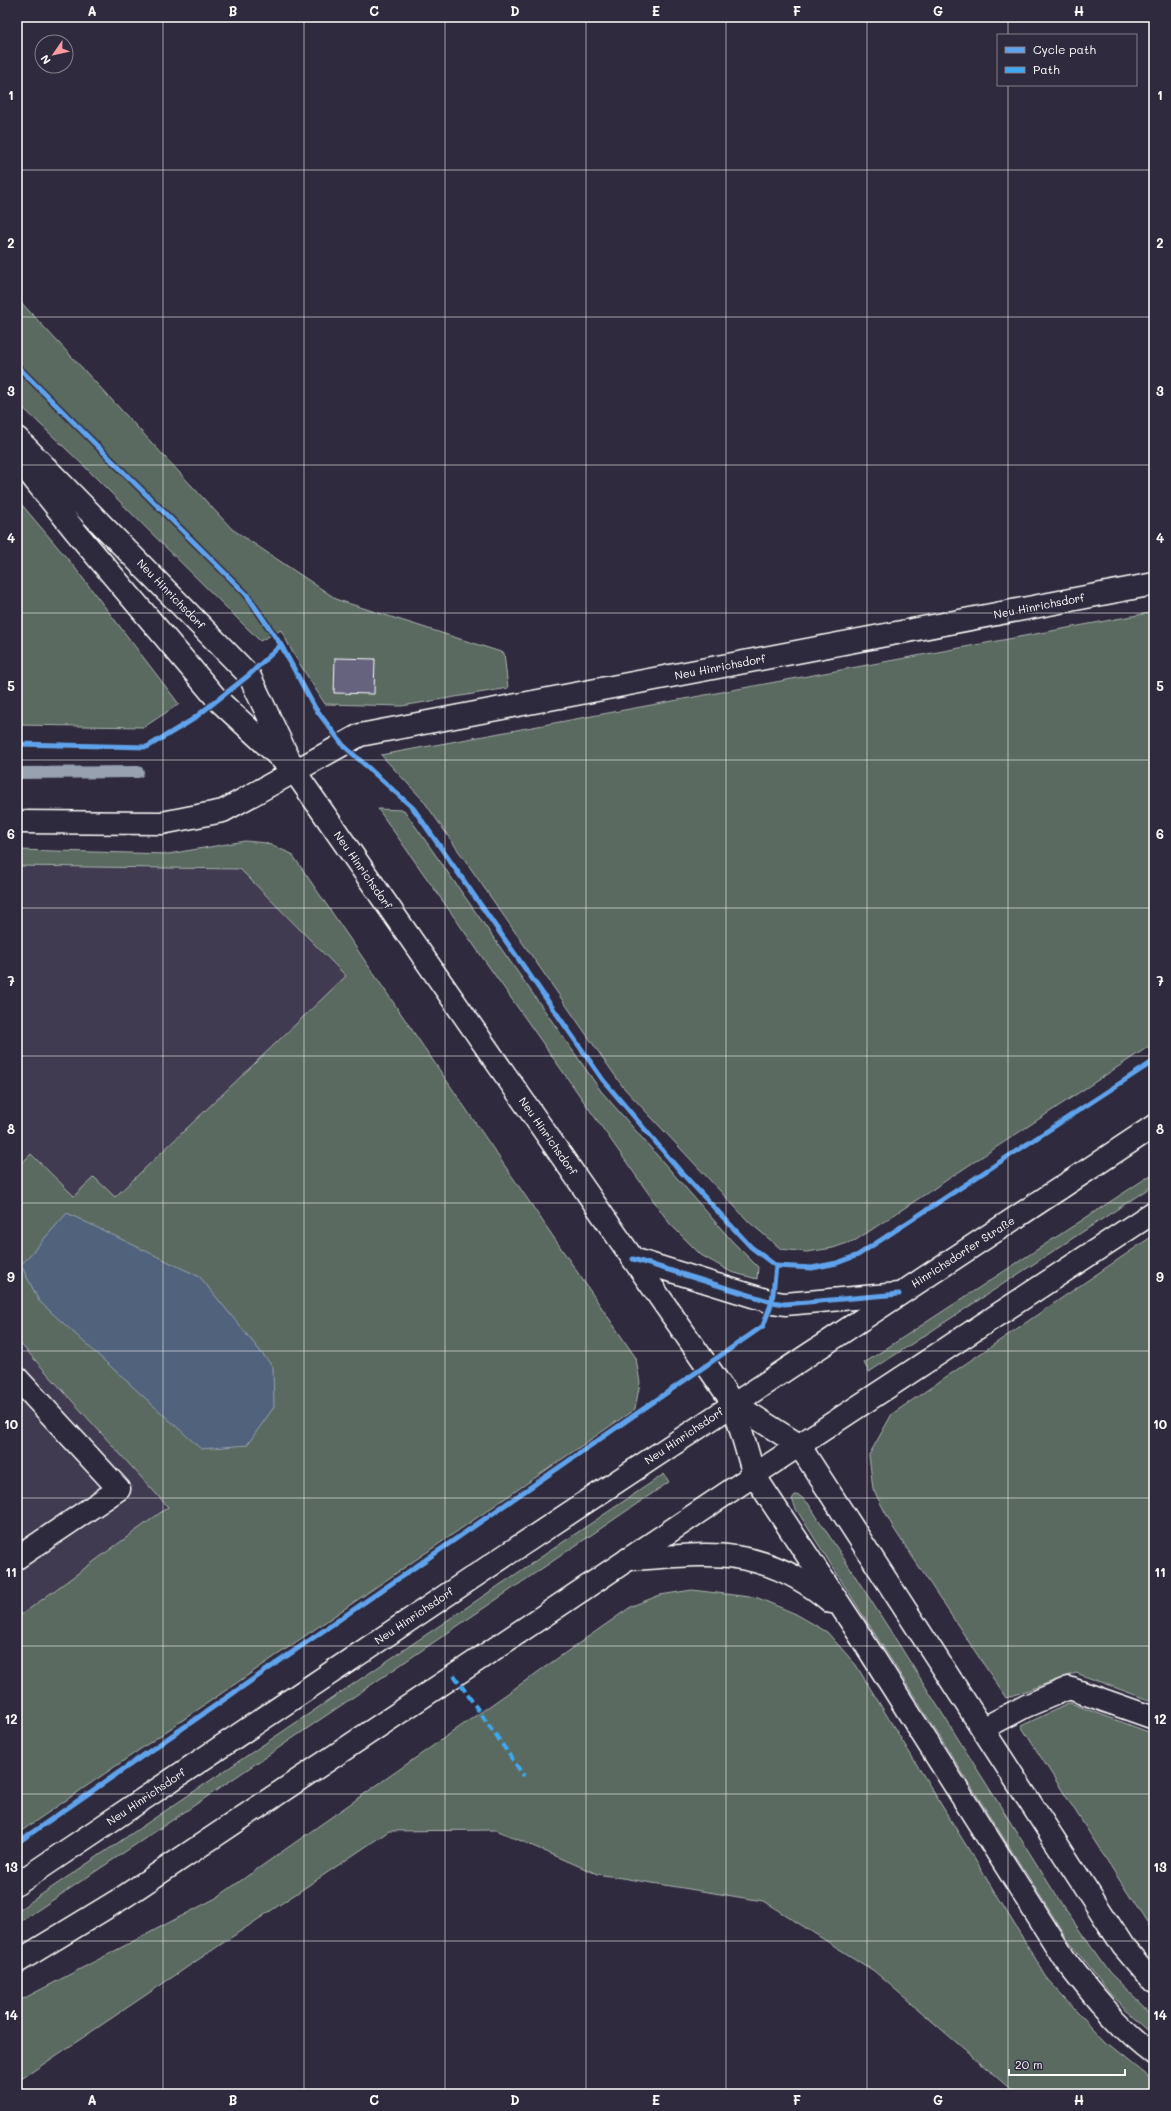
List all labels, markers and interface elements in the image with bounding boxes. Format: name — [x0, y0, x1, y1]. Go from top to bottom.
text: A — [87, 2, 97, 19]
text: B — [229, 2, 238, 19]
text: C — [369, 2, 379, 19]
text: D — [510, 2, 520, 19]
text: E — [652, 2, 660, 19]
text: F — [793, 2, 801, 19]
text: G — [933, 2, 943, 19]
text: H — [1074, 2, 1084, 19]
north arrow — [34, 34, 74, 74]
legend — [997, 34, 1137, 86]
text: Cycle path — [1033, 41, 1096, 57]
text: N — [37, 52, 54, 68]
text: Path — [1033, 61, 1060, 77]
text: 1 — [8, 86, 14, 103]
text: 1 — [1157, 86, 1163, 103]
text: 2 — [7, 234, 15, 251]
text: 2 — [1156, 234, 1164, 251]
text: 3 — [7, 382, 15, 399]
text: 3 — [1156, 382, 1164, 399]
text: 4 — [7, 529, 15, 546]
text: 4 — [1156, 529, 1164, 546]
street label: Neu Hinrichsdorf — [134, 555, 209, 632]
street label: Neu Hinrichsdorf — [992, 589, 1086, 622]
street label: Neu Hinrichsdorf — [673, 650, 767, 683]
text: 5 — [7, 677, 15, 694]
text: 5 — [1156, 677, 1164, 694]
text: 6 — [7, 825, 15, 842]
text: 6 — [1156, 825, 1164, 842]
street label: Neu Hinrichsdorf — [331, 828, 396, 912]
text: 7 — [7, 972, 15, 989]
text: 7 — [1156, 972, 1164, 989]
street label: Neu Hinrichsdorf — [516, 1094, 581, 1178]
text: 8 — [7, 1120, 15, 1137]
text: 8 — [1156, 1120, 1164, 1137]
street label: Hinrichsdorfer Straße — [908, 1212, 1018, 1291]
text: 9 — [7, 1268, 15, 1285]
text: 9 — [1156, 1268, 1164, 1285]
street label: Neu Hinrichsdorf — [641, 1403, 727, 1468]
text: 10 — [4, 1415, 18, 1432]
text: 10 — [1153, 1415, 1167, 1432]
text: 11 — [5, 1563, 17, 1580]
text: 11 — [1154, 1563, 1166, 1580]
street label: Neu Hinrichsdorf — [371, 1583, 457, 1648]
text: 12 — [4, 1710, 18, 1727]
text: 12 — [1153, 1710, 1167, 1727]
street label: Neu Hinrichsdorf — [103, 1764, 189, 1829]
text: 13 — [4, 1858, 18, 1875]
text: 13 — [1153, 1858, 1167, 1875]
text: 14 — [4, 2006, 18, 2023]
text: 14 — [1153, 2006, 1167, 2023]
scale bar — [1009, 2051, 1125, 2077]
text: 20 m — [1015, 2056, 1043, 2072]
text: A — [87, 2091, 97, 2108]
text: B — [229, 2091, 238, 2108]
text: C — [369, 2091, 379, 2108]
text: D — [510, 2091, 520, 2108]
text: E — [652, 2091, 660, 2108]
text: F — [793, 2091, 801, 2108]
text: G — [933, 2091, 943, 2108]
text: H — [1074, 2091, 1084, 2108]

